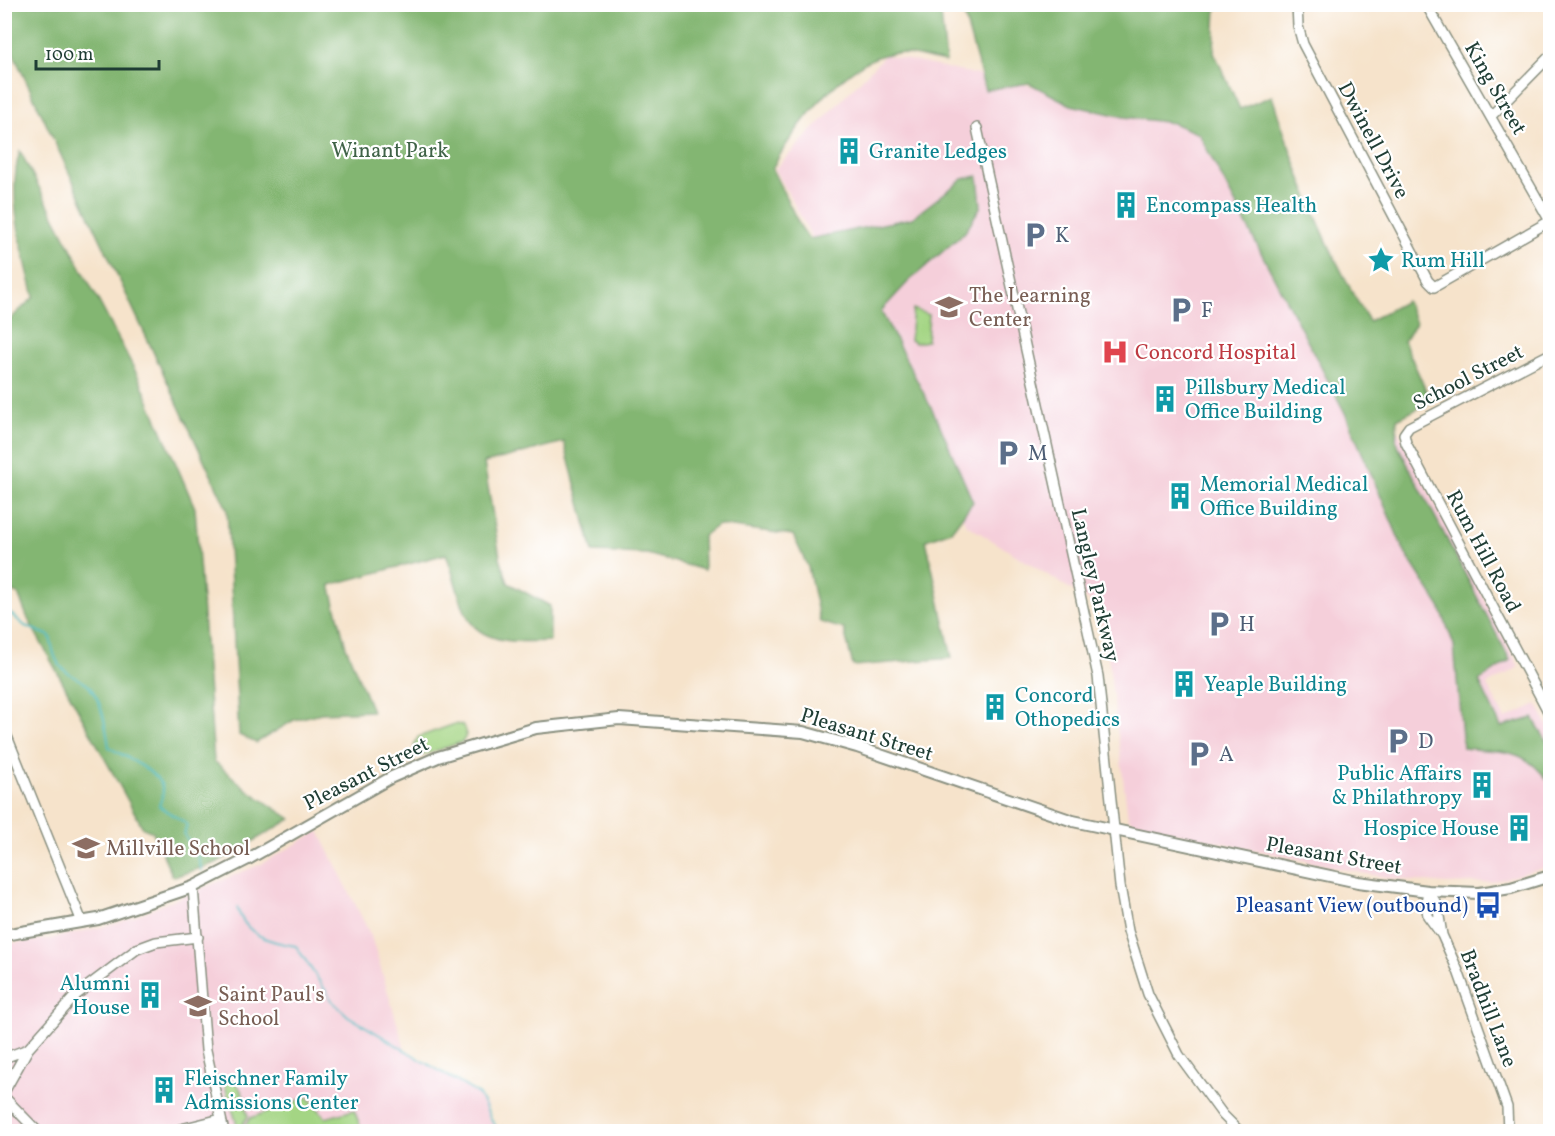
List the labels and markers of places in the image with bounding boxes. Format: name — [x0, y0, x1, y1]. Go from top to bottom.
building icon: Granite Ledges — [834, 136, 864, 166]
place label: Granite Ledges — [869, 138, 1007, 167]
building icon: Encompass Health — [1111, 190, 1141, 220]
place label: Encompass Health — [1146, 192, 1317, 221]
parking icon: K — [1020, 220, 1050, 250]
place label: K — [1055, 222, 1069, 251]
place icon: Rum Hill — [1366, 245, 1396, 275]
place label: Rum Hill — [1401, 247, 1485, 276]
place label: The Learning Center — [969, 282, 1091, 335]
school or university icon: The Learning Center — [934, 292, 964, 322]
parking icon: F — [1166, 295, 1196, 325]
place label: F — [1201, 297, 1213, 326]
hospital icon: Concord Hospital — [1100, 337, 1130, 367]
place label: Concord Hospital — [1135, 339, 1296, 368]
place label: Pillsbury Medical Office Building — [1185, 374, 1346, 427]
building icon: Pillsbury Medical Office Building — [1150, 384, 1180, 414]
parking icon: M — [993, 438, 1023, 468]
place label: M — [1028, 440, 1048, 469]
place label: Memorial Medical Office Building — [1200, 471, 1368, 524]
building icon: Memorial Medical Office Building — [1165, 481, 1195, 511]
parking icon: H — [1204, 609, 1234, 639]
place label: H — [1239, 611, 1255, 640]
building icon: Yeaple Building — [1169, 669, 1199, 699]
place label: Yeaple Building — [1204, 671, 1347, 700]
place label: Concord Othopedics — [1015, 682, 1120, 735]
building icon: Concord Othopedics — [980, 692, 1010, 722]
parking icon: D — [1383, 726, 1413, 756]
place label: D — [1418, 728, 1433, 757]
parking icon: A — [1184, 739, 1214, 769]
place label: A — [1219, 741, 1234, 770]
place label: Public Affairs & Philathropy — [1332, 760, 1463, 813]
building icon: Public Affairs & Philathropy — [1467, 770, 1497, 800]
building icon: Hospice House — [1504, 813, 1534, 843]
place label: Hospice House — [1363, 815, 1499, 844]
school or university icon: Millville School — [71, 833, 101, 863]
place label: Millville School — [106, 835, 250, 864]
bus stop icon: Pleasant View (outbound) — [1473, 890, 1503, 920]
place label: Pleasant View (outbound) — [1235, 892, 1468, 921]
place label: Alumni House — [60, 970, 130, 1023]
building icon: Alumni House — [135, 980, 165, 1010]
place label: Saint Paul's School — [218, 981, 324, 1034]
school or university icon: Saint Paul's School — [183, 991, 213, 1021]
place label: Fleischner Family Admissions Center — [184, 1065, 359, 1118]
building icon: Fleischner Family Admissions Center — [149, 1075, 179, 1105]

